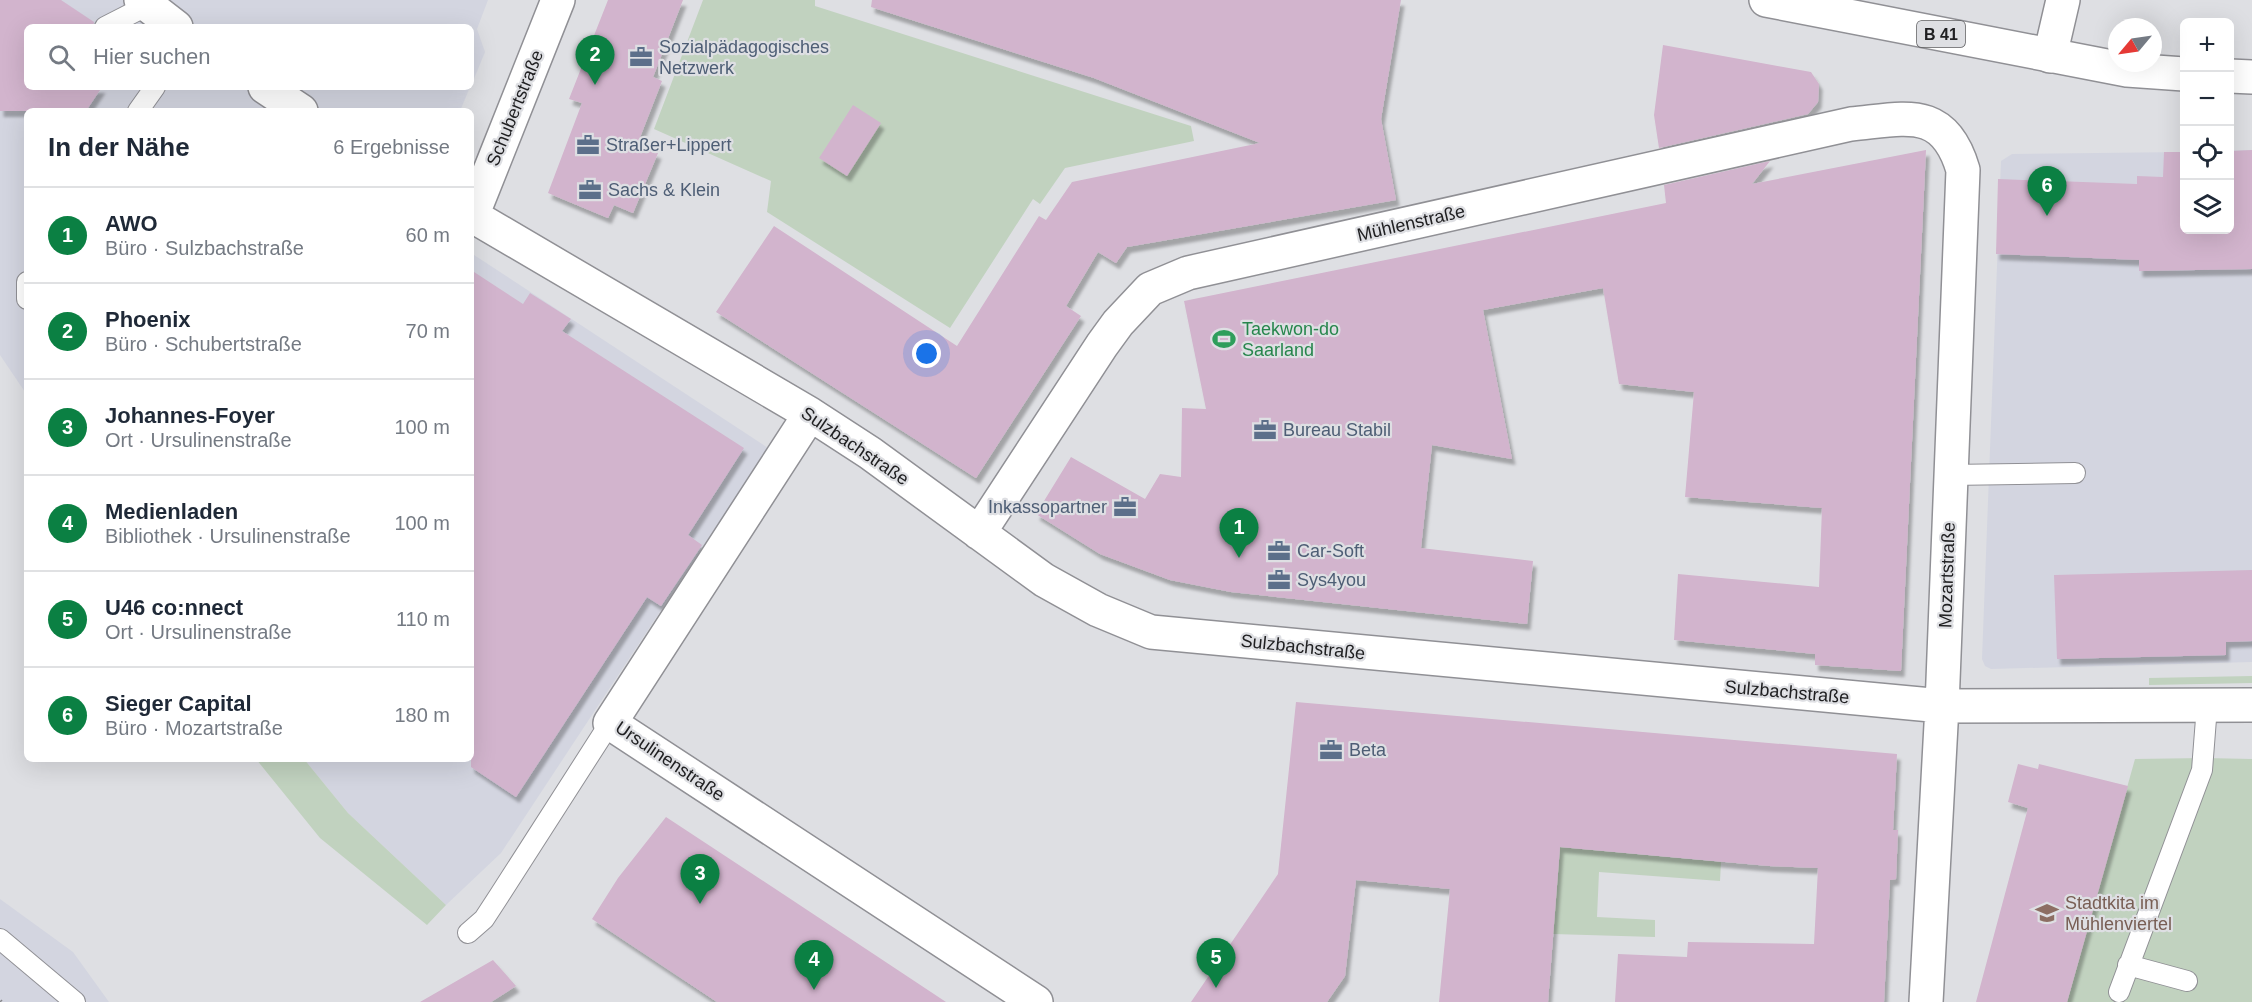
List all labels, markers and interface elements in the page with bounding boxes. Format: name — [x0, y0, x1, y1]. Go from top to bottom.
north arrow — [2108, 18, 2162, 72]
map controls — [2180, 18, 2234, 234]
button: + — [2180, 18, 2234, 72]
road number: B 41 — [1917, 21, 1965, 47]
search box — [24, 24, 474, 90]
pin: 2 — [576, 36, 614, 85]
place label: Sozialpädagogisches Netzwerk — [659, 37, 829, 78]
icon: search — [45, 41, 78, 74]
text: Hier suchen — [93, 44, 210, 69]
office icon: Sozialpädagogisches Netzwerk — [628, 44, 654, 70]
street label: Schubertstraße — [483, 47, 547, 169]
button: − — [2180, 72, 2234, 126]
button: locate — [2180, 126, 2234, 180]
text: In der Nähe — [48, 132, 190, 162]
office icon: Straßer+Lippert — [575, 132, 601, 158]
place label: Straßer+Lippert — [606, 135, 732, 155]
text: 6 Ergebnisse — [333, 136, 450, 158]
pin: 6 — [2028, 166, 2066, 216]
office icon: Sachs & Klein — [577, 177, 603, 203]
place label: Sachs & Klein — [608, 180, 720, 200]
button: layers — [2180, 180, 2234, 234]
street label: Mühlenstraße — [1355, 201, 1467, 245]
text: AWO — [105, 211, 158, 236]
text: 1 — [62, 224, 73, 246]
text: 60 m — [406, 224, 450, 246]
text: Büro · Sulzbachstraße — [105, 237, 304, 259]
text: Phoenix — [105, 307, 191, 332]
place label: Taekwon-do Saarland — [1242, 319, 1339, 360]
text: 2 — [62, 320, 73, 342]
text: 70 m — [406, 320, 450, 342]
sports icon: Taekwon-do Saarland — [1211, 326, 1237, 352]
text: Büro · Schubertstraße — [105, 333, 302, 355]
your location — [912, 339, 941, 368]
text: Johannes-Foyer — [105, 403, 275, 428]
street label: Sulzbachstraße — [798, 403, 912, 489]
text: 3 — [62, 416, 73, 438]
text: 100 m — [394, 416, 450, 438]
office icon: Bureau Stabil — [1252, 417, 1278, 443]
place label: Bureau Stabil — [1283, 420, 1391, 440]
text: Ort · Ursulinenstraße — [105, 429, 292, 451]
office icon: Inkassopartner — [1112, 494, 1138, 520]
place label: Inkassopartner — [988, 497, 1107, 517]
text: Medienladen — [105, 499, 238, 524]
pin: 1 — [1220, 508, 1258, 558]
text: 4 — [62, 512, 73, 534]
text: 100 m — [394, 512, 450, 534]
street label: Mozartstraße — [1935, 522, 1959, 628]
text: Bibliothek · Ursulinenstraße — [105, 525, 351, 547]
office icon: Car-Soft — [1266, 538, 1292, 564]
place label: Car-Soft — [1297, 541, 1364, 561]
office icon: Sys4you — [1266, 567, 1292, 593]
place label: Sys4you — [1297, 570, 1366, 590]
text: U46 co:nnect — [105, 595, 243, 620]
text: 5 — [62, 608, 73, 630]
text: 110 m — [396, 608, 450, 630]
text: Ort · Ursulinenstraße — [105, 621, 292, 643]
street label: Sulzbachstraße — [1240, 631, 1366, 663]
street label: Sulzbachstraße — [1724, 677, 1850, 707]
text: Sieger Capital — [105, 691, 252, 716]
text: 6 — [62, 704, 73, 726]
text: 180 m — [394, 704, 450, 726]
text: Büro · Mozartstraße — [105, 717, 283, 739]
street label: Ursulinenstraße — [612, 717, 728, 805]
office icon: Beta — [1318, 737, 1344, 763]
place label: Beta — [1349, 740, 1387, 760]
pin: 3 — [680, 854, 720, 904]
place label: Stadtkita im Mühlenviertel — [2065, 893, 2172, 934]
school or university icon: Stadtkita im Mühlenviertel — [2034, 900, 2060, 926]
pin: 5 — [1196, 938, 1236, 988]
pin: 4 — [794, 940, 834, 990]

